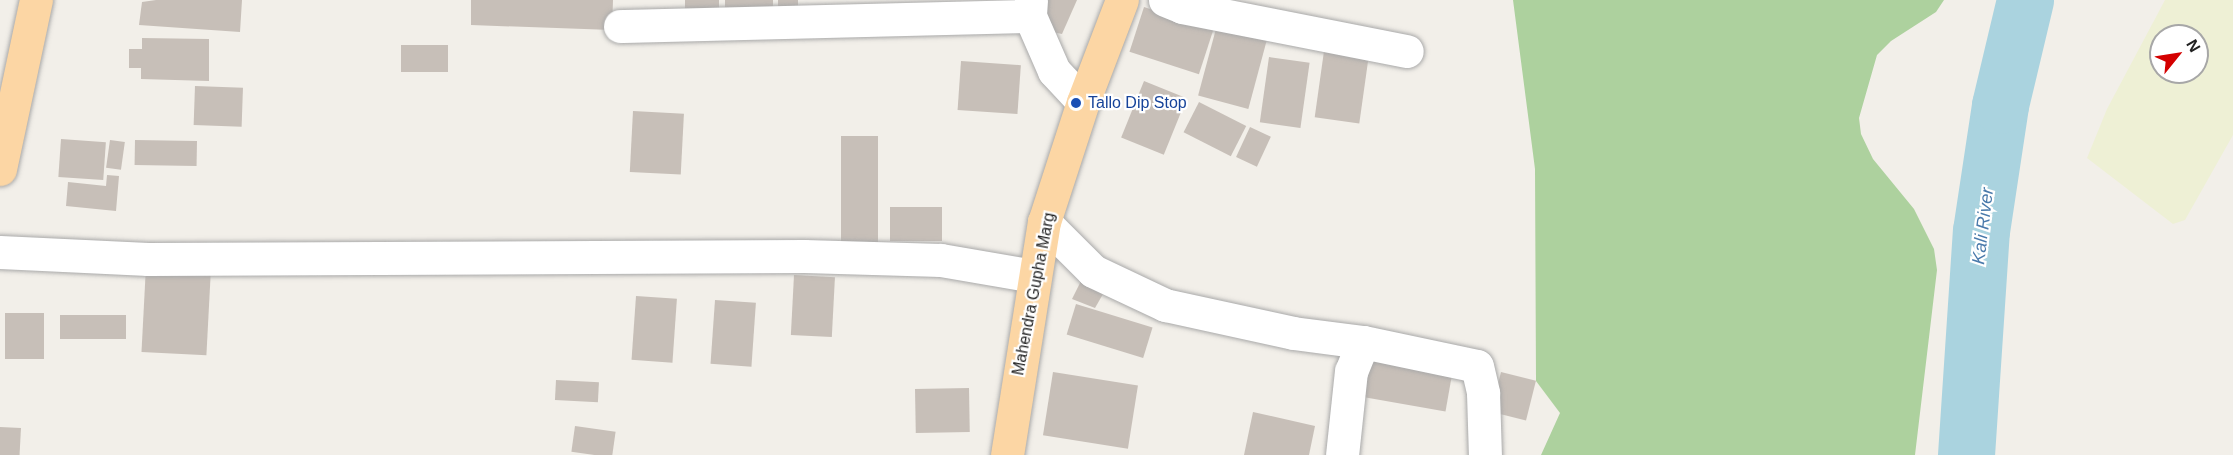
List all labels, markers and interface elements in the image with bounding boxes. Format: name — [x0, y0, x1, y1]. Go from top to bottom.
north arrow — [2149, 24, 2209, 84]
text: N — [2183, 36, 2204, 55]
place label: Tallo Dip Stop — [1088, 93, 1187, 113]
marker: Tallo Dip Stop — [1069, 96, 1083, 110]
water label: Kali River — [1968, 186, 1998, 266]
street label: Mahendra Gupha Marg — [1009, 211, 1059, 377]

